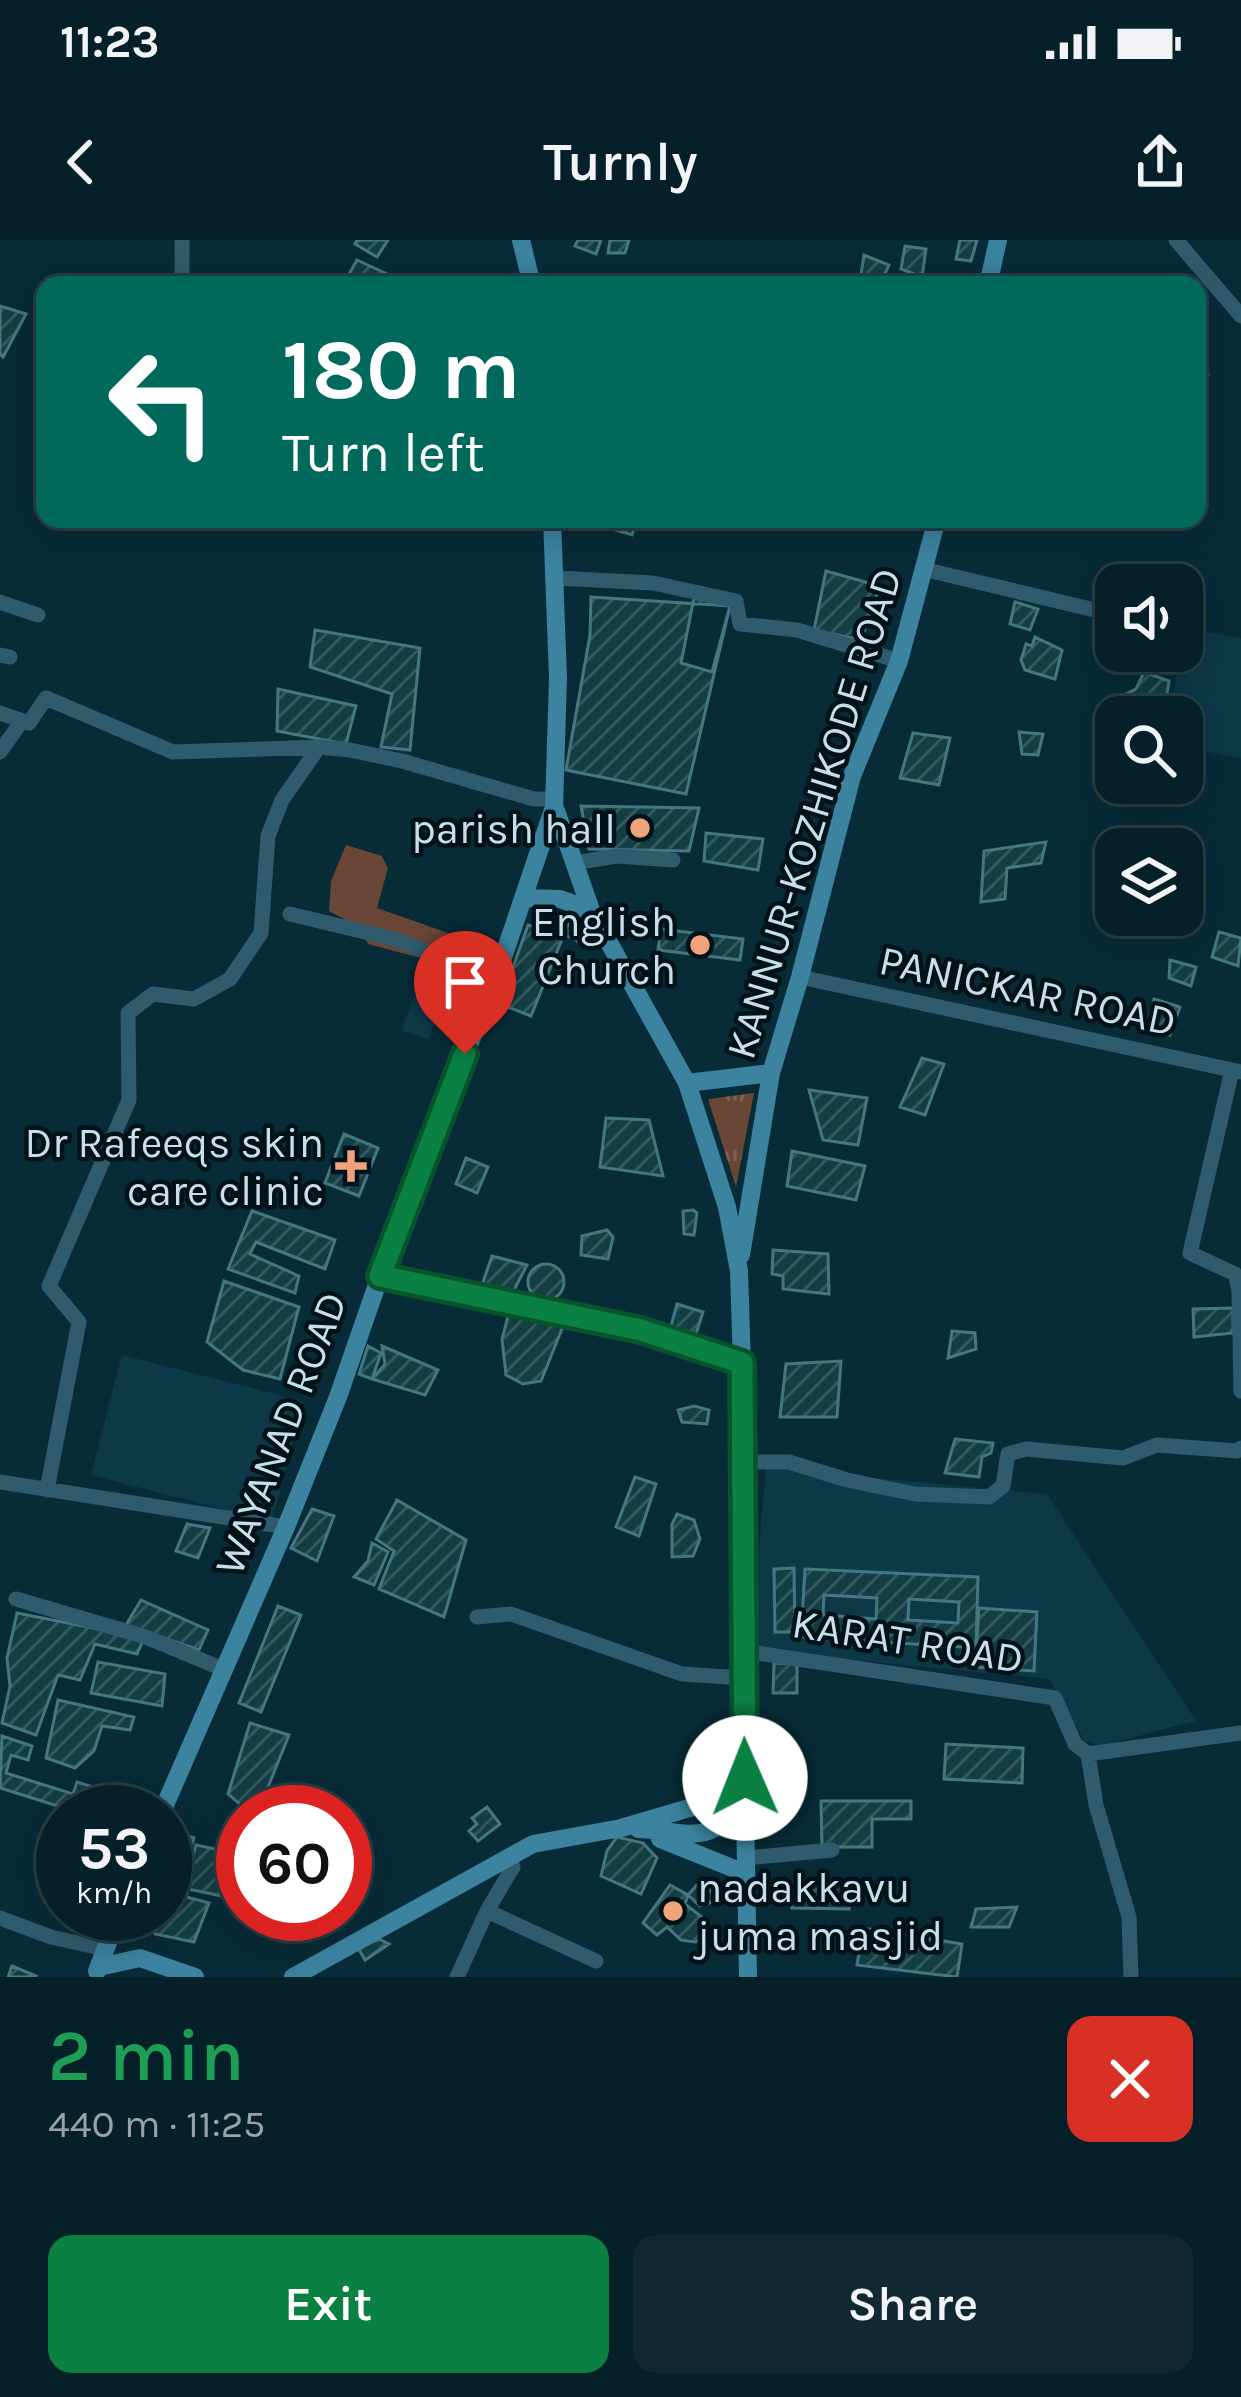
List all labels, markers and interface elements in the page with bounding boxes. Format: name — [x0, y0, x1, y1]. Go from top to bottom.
text: 11:23 — [60, 16, 159, 68]
icon: back — [48, 129, 114, 195]
icon: share — [1127, 129, 1193, 195]
text: Turnly — [543, 130, 698, 194]
text: 180 m — [282, 321, 520, 419]
icon: left — [84, 324, 240, 480]
text: Turn left — [282, 421, 485, 485]
street label: KANNUR-KOZHIKODE ROAD — [715, 562, 913, 1065]
map controls — [1095, 564, 1203, 936]
button: sound — [1095, 564, 1203, 672]
button: search — [1095, 696, 1203, 804]
place label: parish hall — [411, 804, 616, 854]
marker: parish hall — [627, 815, 653, 841]
button: layers — [1095, 828, 1203, 936]
place label: English Church — [532, 897, 676, 995]
pin — [414, 931, 516, 1054]
marker: English Church — [687, 932, 713, 958]
street label: PANICKAR ROAD — [875, 935, 1181, 1047]
icon: arrive — [432, 949, 498, 1015]
place label: Dr Rafeeqs skin care clinic — [25, 1118, 324, 1216]
marker: Dr Rafeeqs skin care clinic — [335, 1150, 367, 1182]
street label: WAYANAD ROAD — [204, 1285, 358, 1582]
street label: KARAT ROAD — [789, 1598, 1027, 1684]
position arrow — [682, 1715, 808, 1841]
speed limit sign: 60 — [216, 1785, 372, 1941]
text: 53 — [78, 1813, 150, 1883]
place label: nadakkavu juma masjid — [693, 1863, 943, 1961]
text: km/h — [76, 1875, 152, 1911]
marker: nadakkavu juma masjid — [660, 1898, 686, 1924]
text: 2 min — [48, 2014, 245, 2098]
button: close — [1067, 2016, 1193, 2142]
text: 440 m · 11:25 — [48, 2101, 265, 2147]
button: Exit — [48, 2235, 609, 2373]
button: Share — [633, 2235, 1193, 2373]

